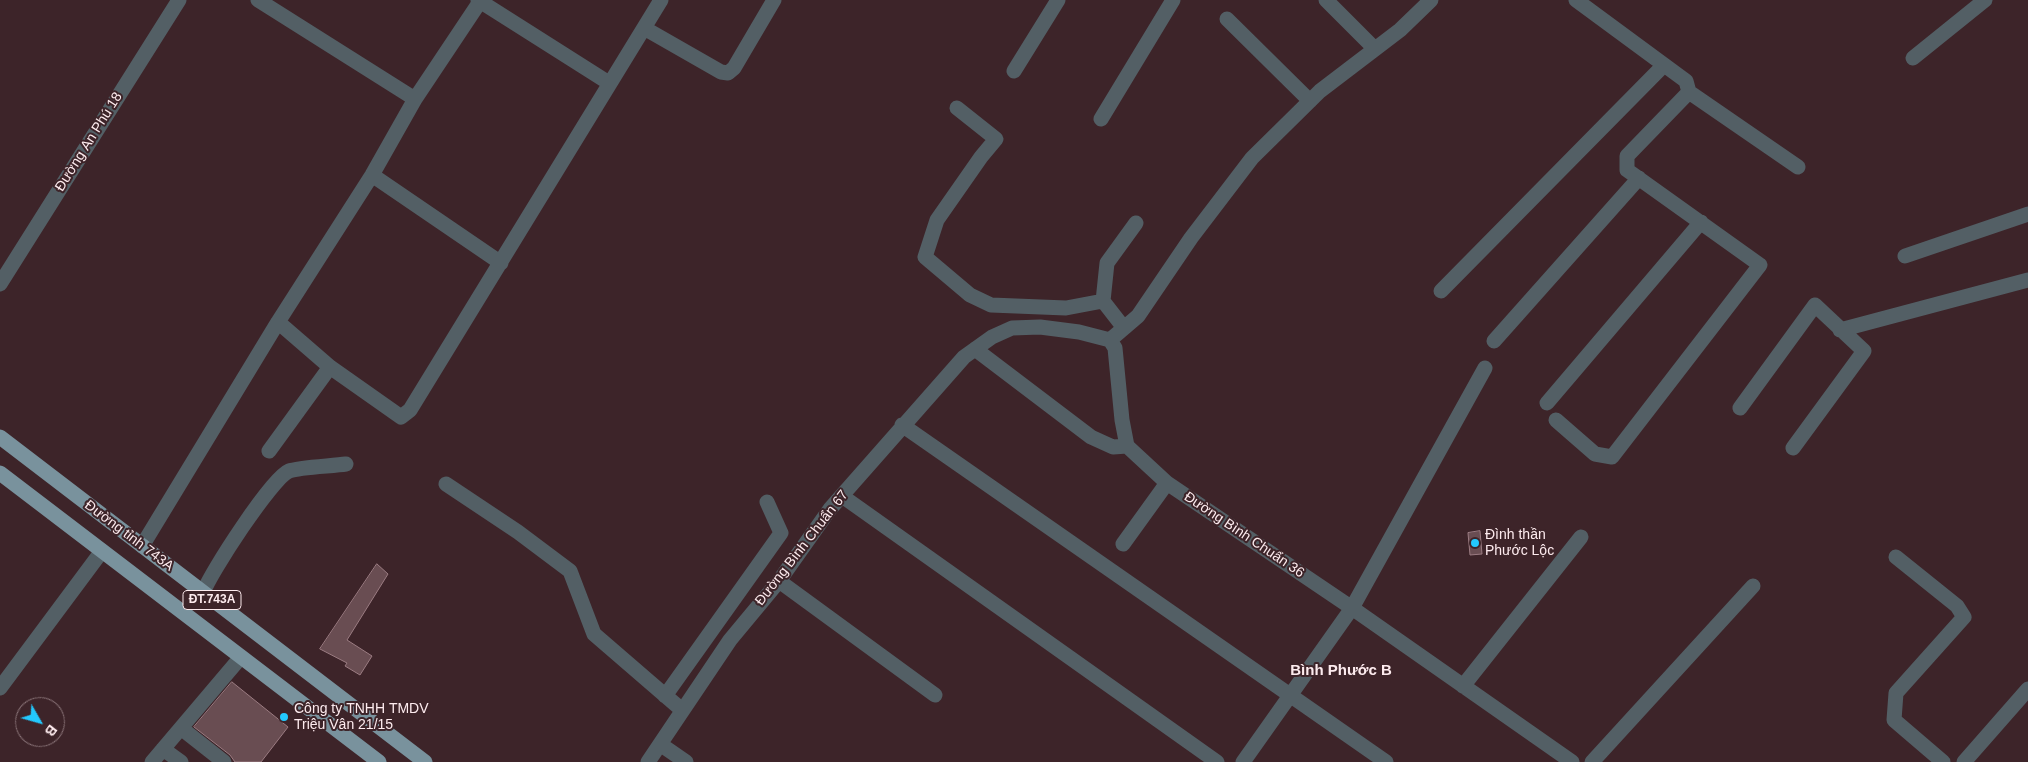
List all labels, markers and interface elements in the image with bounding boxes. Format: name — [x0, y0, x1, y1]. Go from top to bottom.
street label: Đường An Phú 18 — [52, 89, 126, 195]
street label: Đường Bình Chuẩn 67 — [752, 487, 852, 609]
street label: Đường Bình Chuẩn 36 — [1181, 488, 1307, 582]
street label: Đường tỉnh 743A — [81, 497, 177, 575]
place label: Đình thần Phước Lộc — [1485, 527, 1554, 560]
marker: Đình thần Phước Lộc — [1469, 537, 1481, 549]
road number: ĐT.743A — [183, 590, 241, 610]
district label: Bình Phước B — [1290, 662, 1392, 680]
north arrow — [15, 697, 65, 747]
place label: Công ty TNHH TMDV Triệu Vân 21/15 — [294, 701, 429, 734]
marker: Công ty TNHH TMDV Triệu Vân 21/15 — [278, 711, 290, 723]
text: B — [42, 722, 60, 740]

